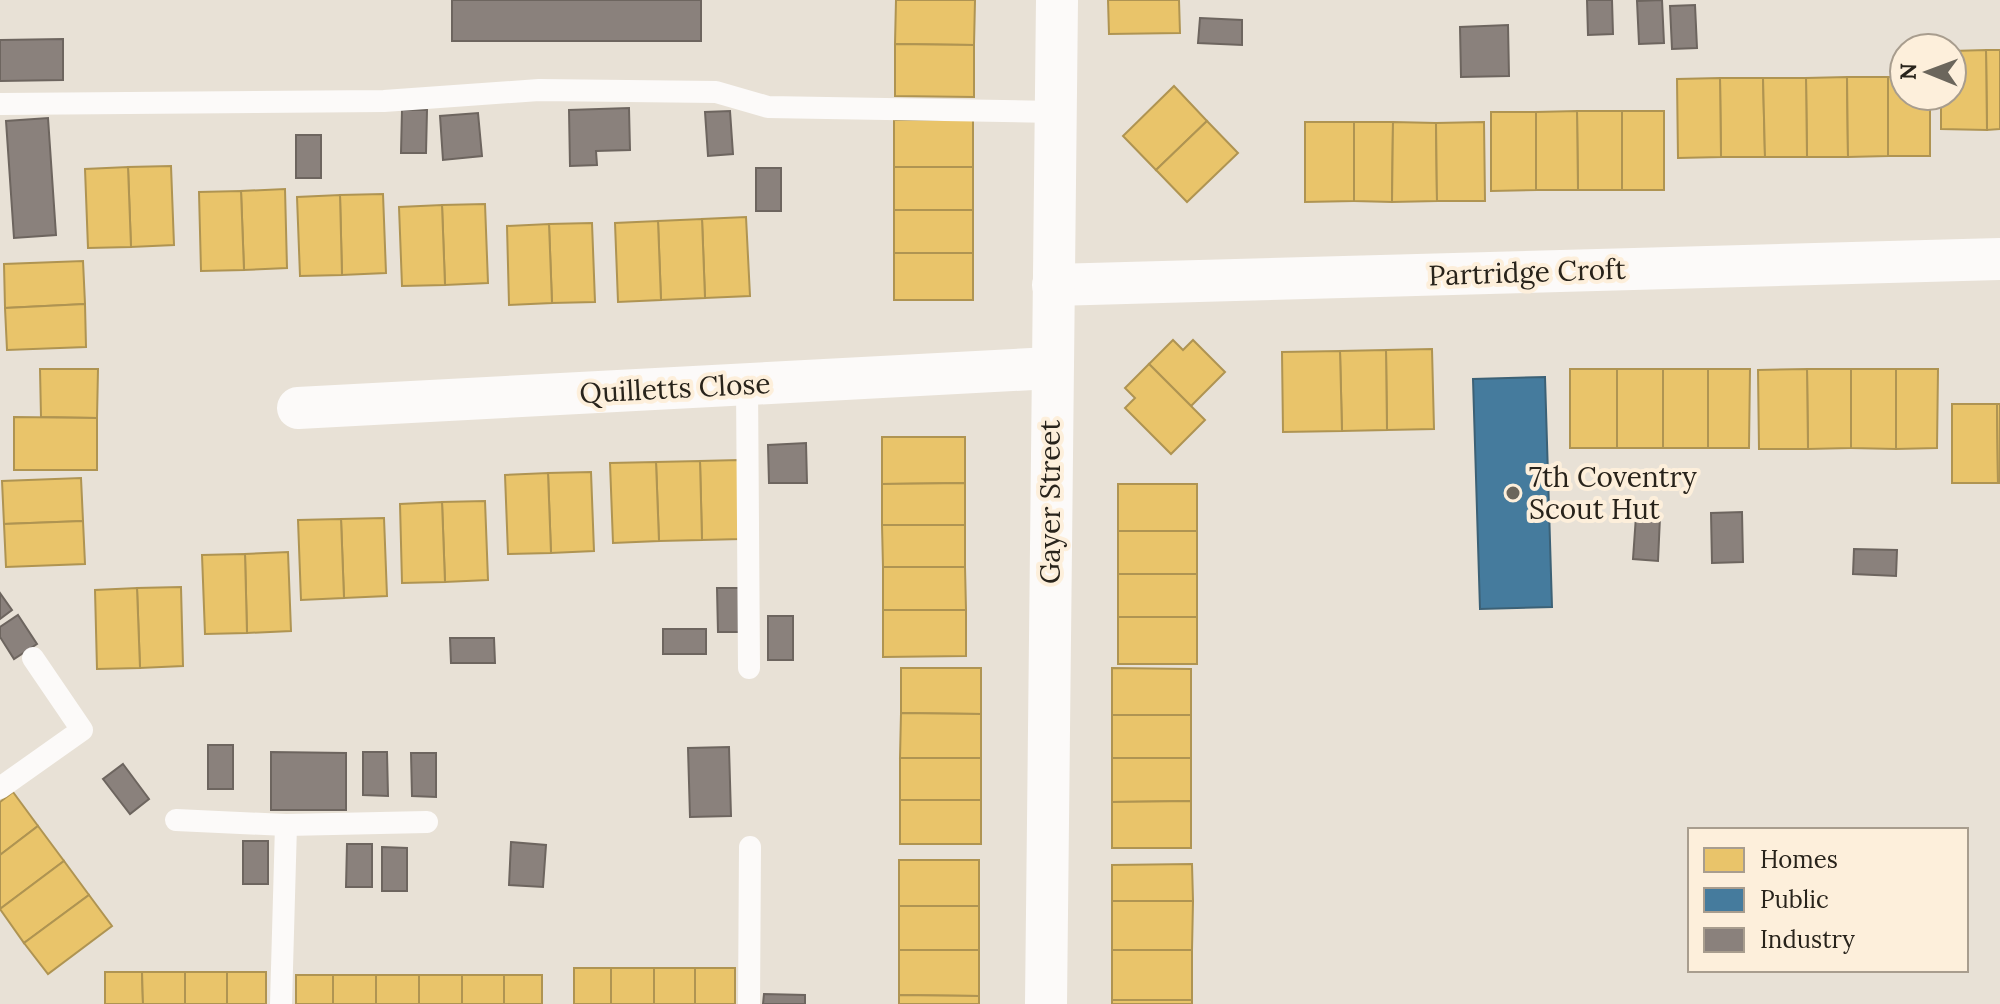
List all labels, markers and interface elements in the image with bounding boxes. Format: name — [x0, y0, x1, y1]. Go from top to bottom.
north arrow — [1888, 32, 1968, 112]
text: N — [1894, 63, 1922, 80]
street label: Partridge Croft — [1428, 251, 1626, 293]
street label: Quilletts Close — [579, 365, 771, 411]
street label: Gayer Street — [1032, 420, 1068, 584]
place label: 7th Coventry Scout Hut — [1529, 459, 1697, 527]
marker: 7th Coventry Scout Hut — [1504, 484, 1522, 502]
legend — [1688, 828, 1968, 972]
text: Homes — [1760, 844, 1838, 875]
text: Public — [1760, 884, 1829, 915]
text: Industry — [1760, 924, 1855, 955]

